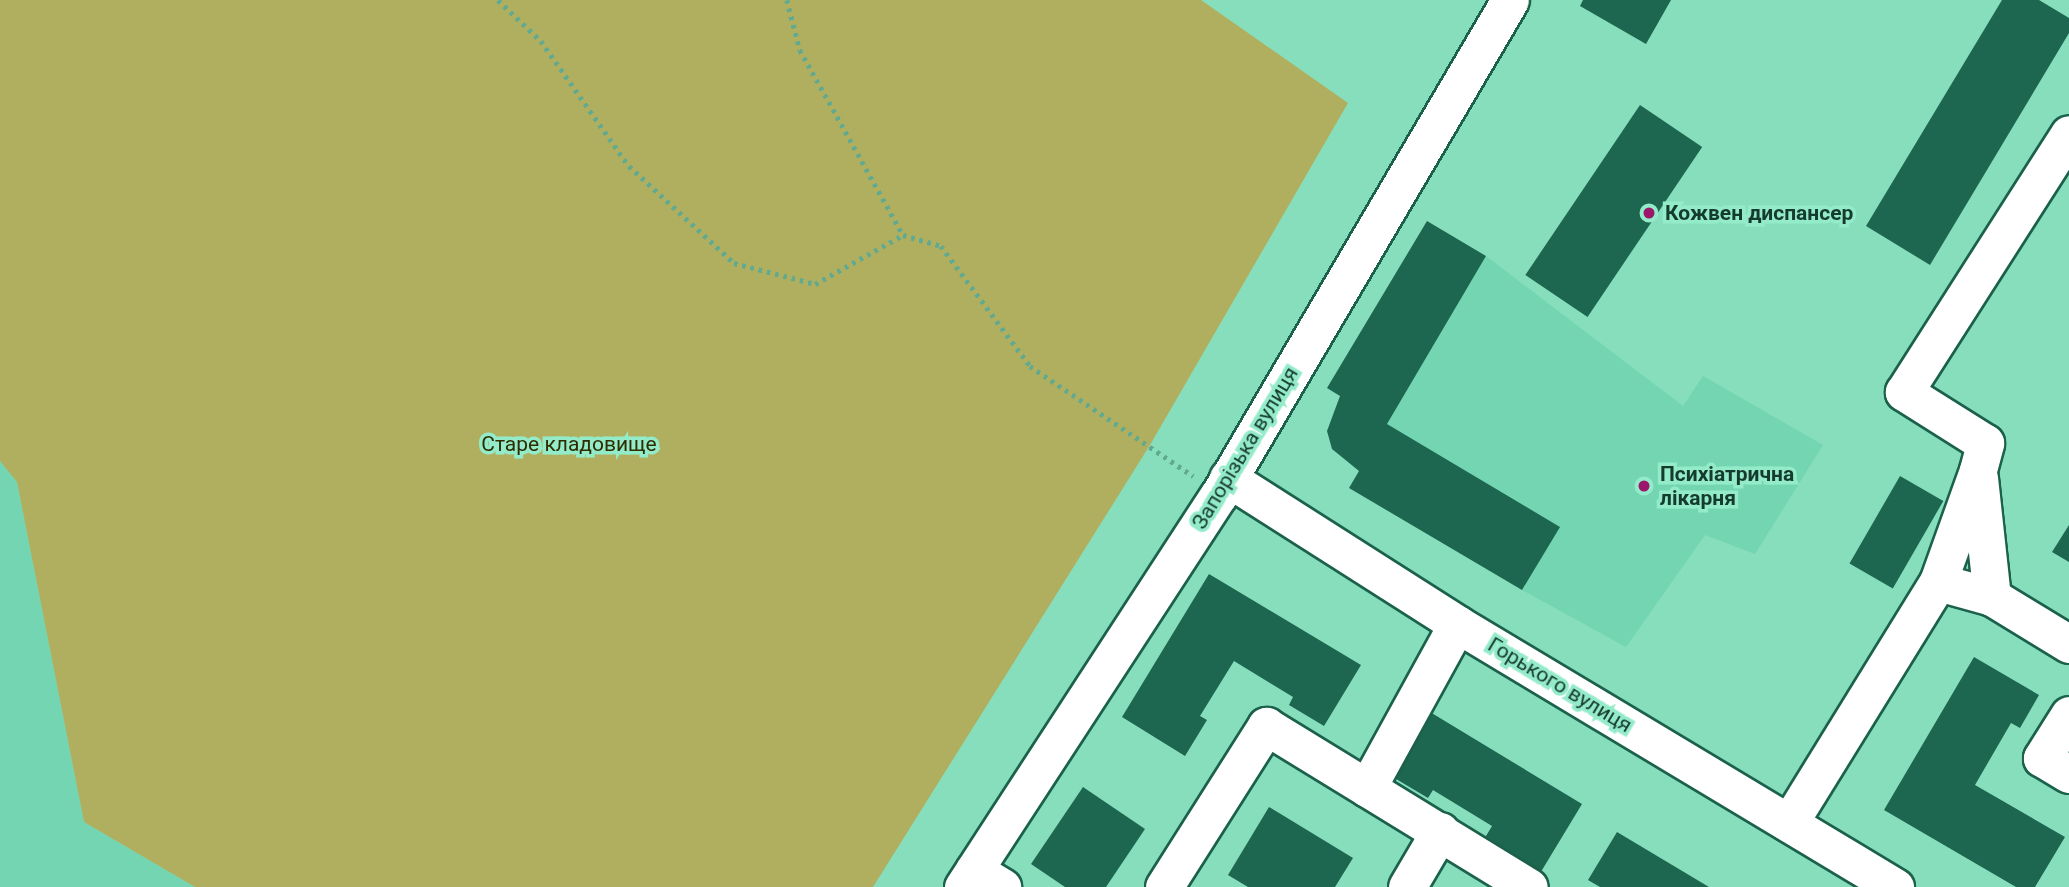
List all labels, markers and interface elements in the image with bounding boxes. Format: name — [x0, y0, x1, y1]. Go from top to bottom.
place label: Кожвен диспансер — [1665, 200, 1853, 226]
marker: Кожвен диспансер — [1639, 203, 1659, 223]
street label: Запорізька вулиця — [1187, 362, 1303, 534]
park label: Старе кладовище — [481, 431, 657, 457]
place label: Психіатрична лікарня — [1660, 461, 1794, 511]
marker: Психіатрична лікарня — [1634, 476, 1654, 496]
street label: Горького вулиця — [1483, 632, 1637, 738]

